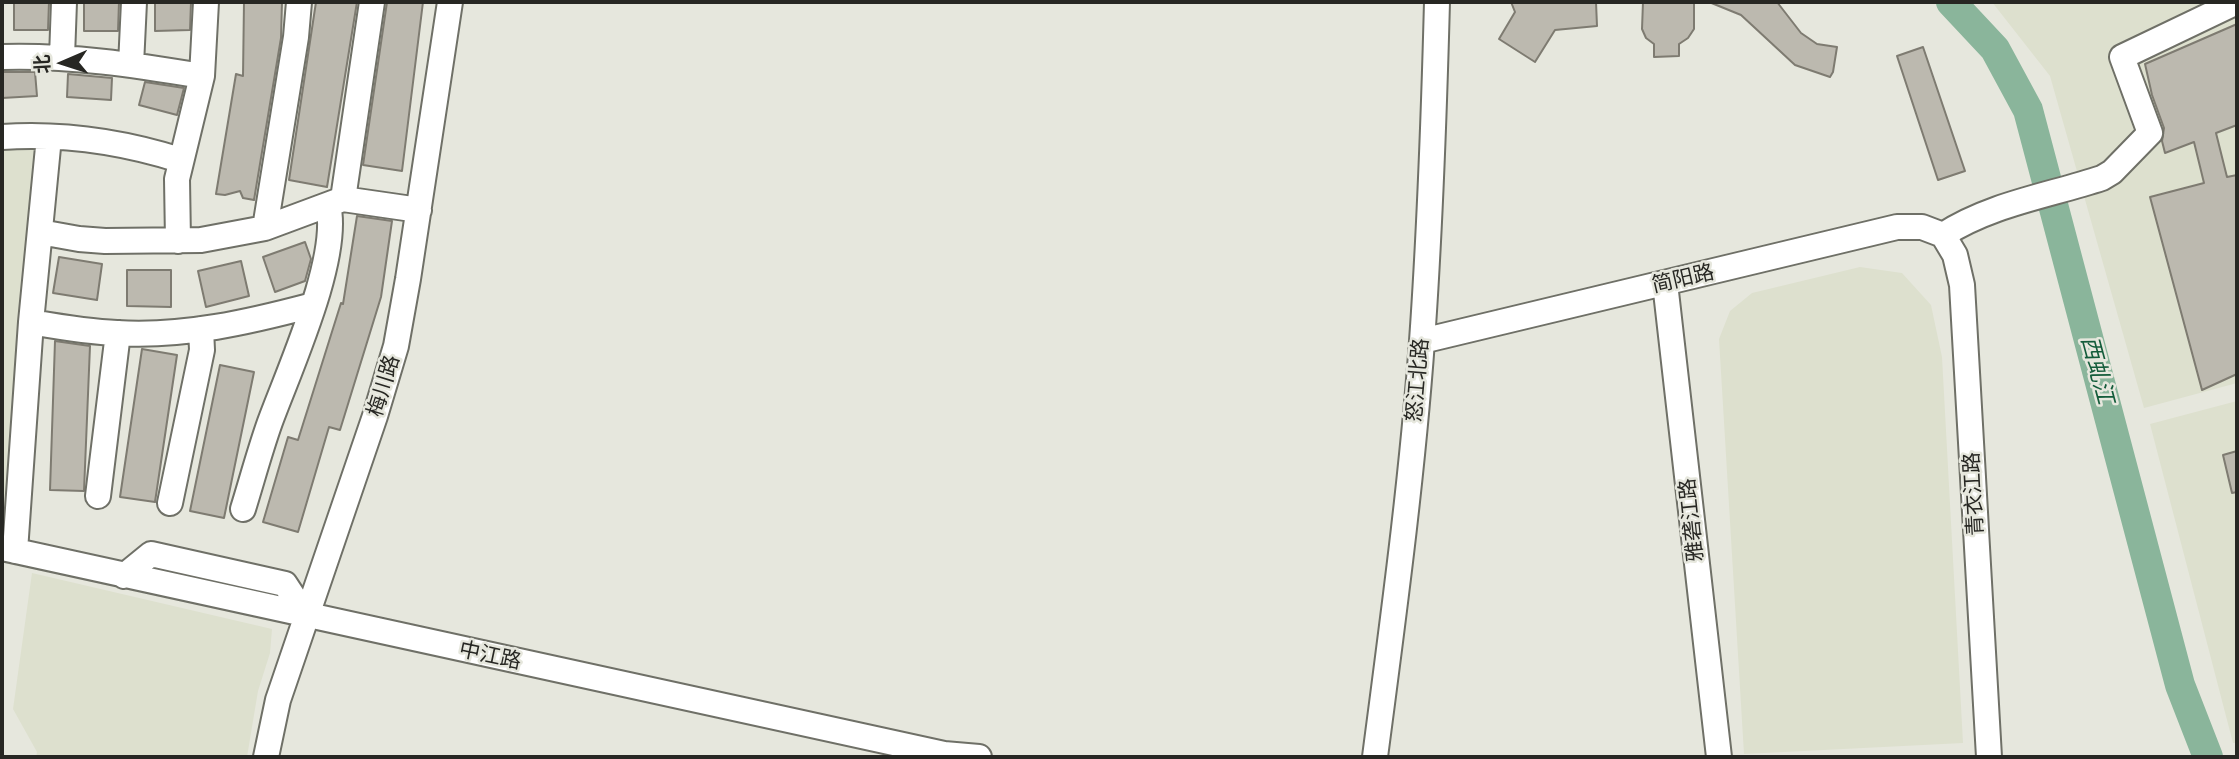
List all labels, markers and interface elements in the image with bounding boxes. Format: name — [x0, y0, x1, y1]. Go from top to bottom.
north arrow — [28, 28, 98, 98]
text: 北 — [30, 54, 55, 74]
street label: 简阳路 — [1649, 260, 1717, 298]
water label: 西虬江 — [2075, 333, 2119, 407]
street label: 怒江北路 — [1402, 337, 1434, 423]
street label: 梅川路 — [363, 352, 405, 420]
street label: 青衣江路 — [1959, 451, 1989, 537]
street label: 雅砻江路 — [1675, 477, 1709, 563]
street label: 中江路 — [457, 637, 523, 675]

